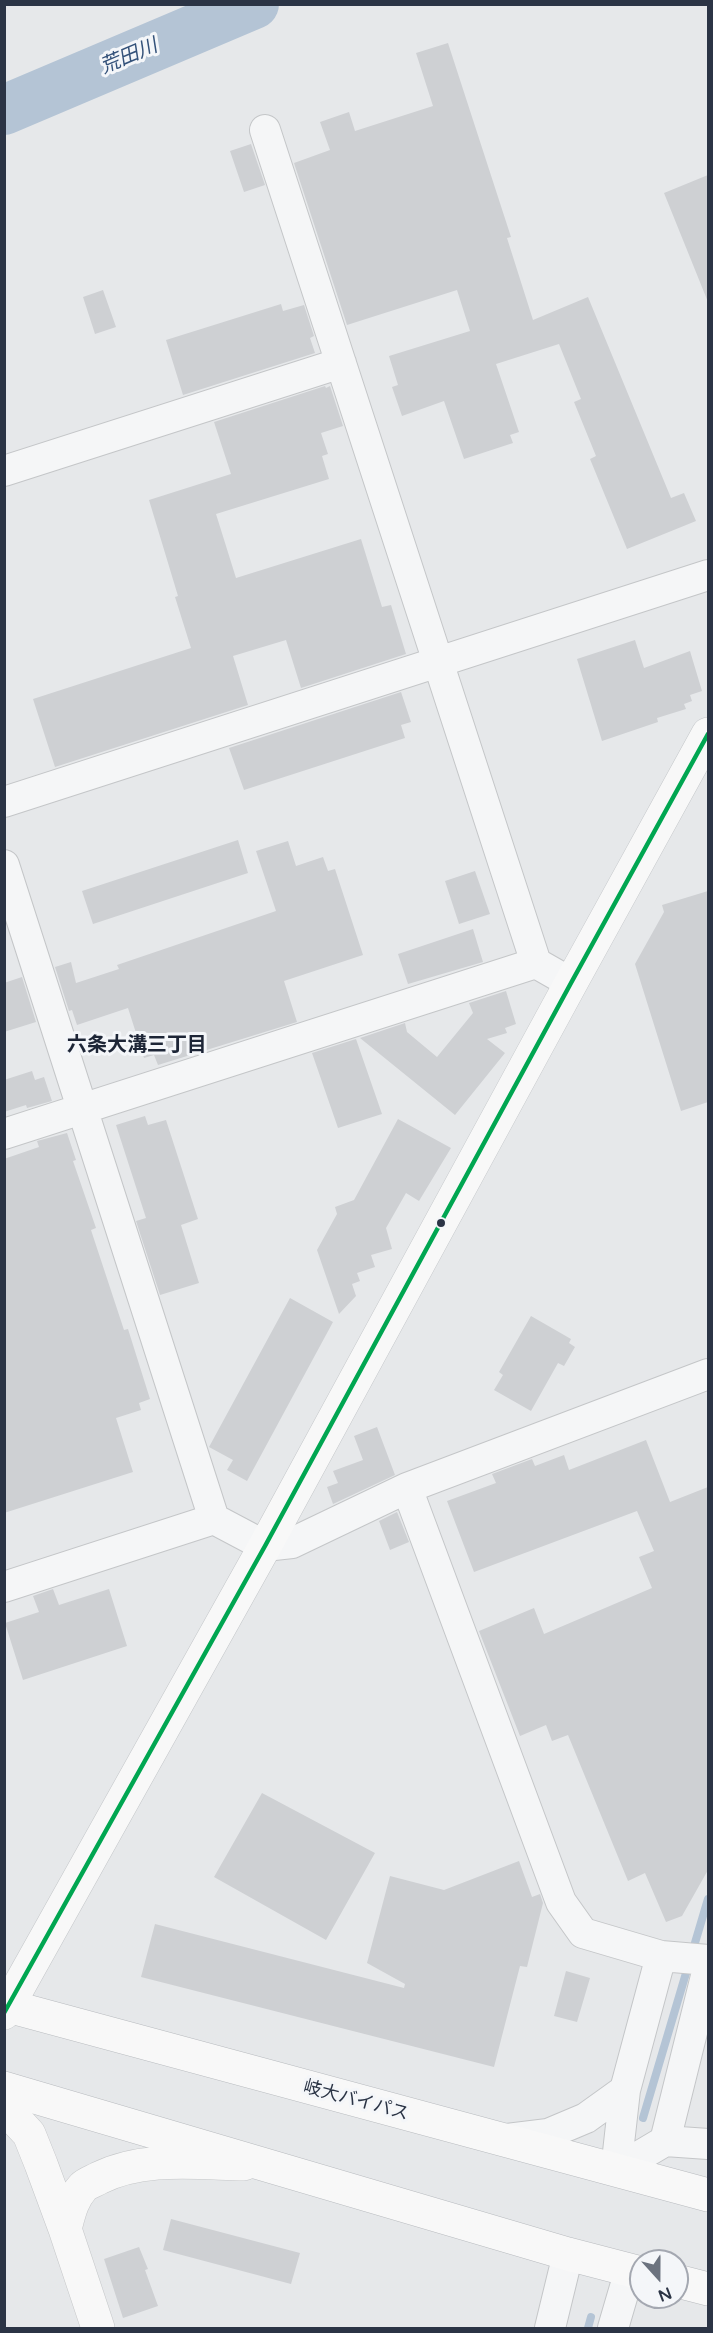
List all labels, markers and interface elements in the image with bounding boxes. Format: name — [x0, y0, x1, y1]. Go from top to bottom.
water label: 荒田川 — [97, 34, 161, 80]
district label: 六条大溝三丁目 — [67, 1034, 207, 1058]
unlabelled marker — [435, 1217, 447, 1229]
street label: 岐大バイパス — [301, 2077, 411, 2125]
north arrow — [629, 2249, 689, 2309]
text: N — [655, 2282, 674, 2306]

